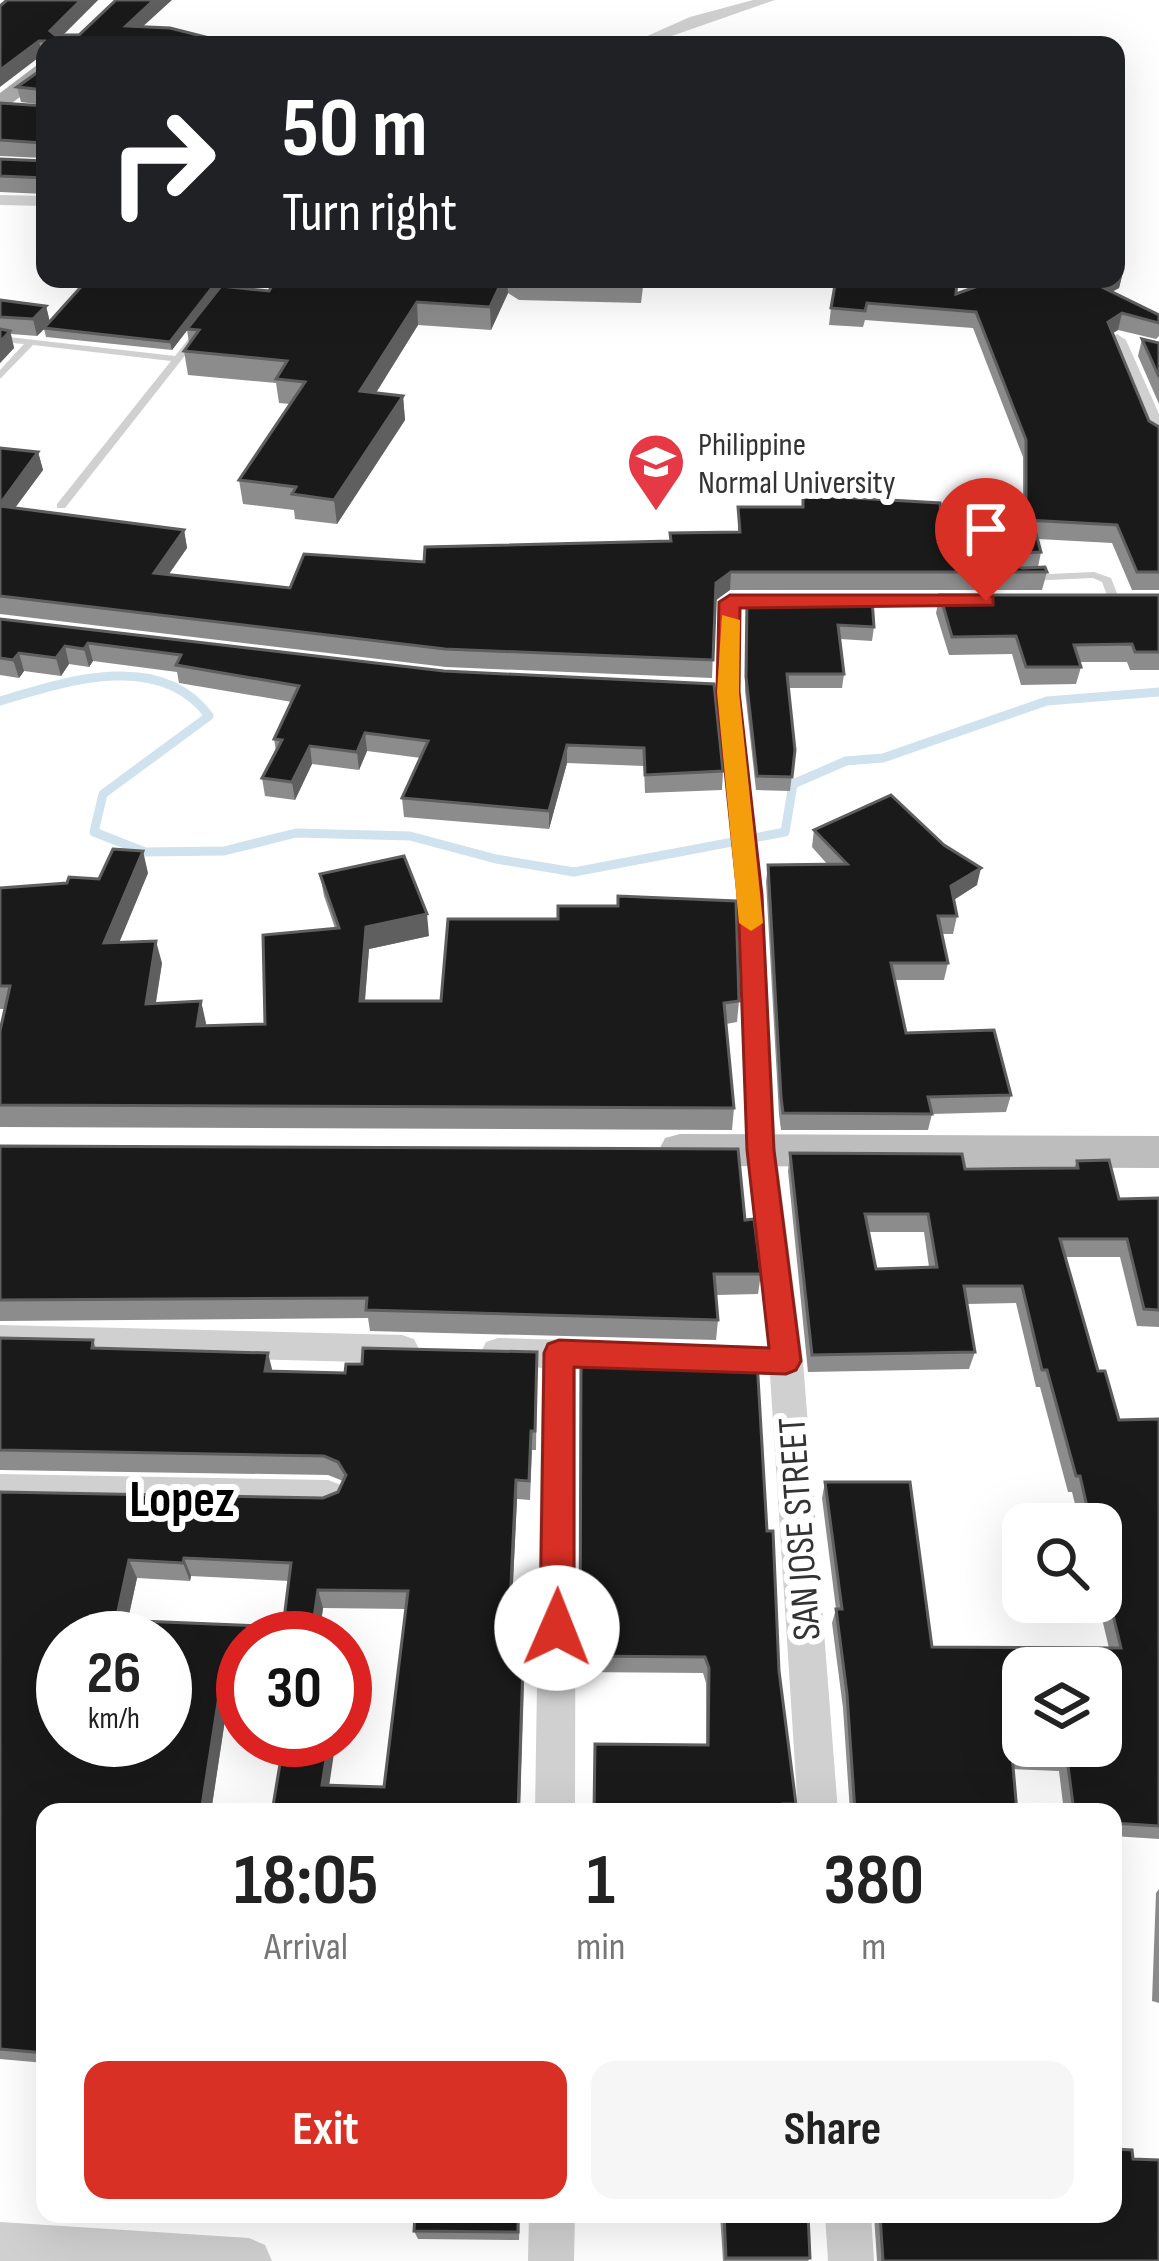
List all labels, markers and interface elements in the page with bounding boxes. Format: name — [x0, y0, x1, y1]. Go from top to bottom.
text: 50 m — [282, 79, 428, 180]
icon: right — [84, 84, 240, 240]
text: Turn right — [282, 181, 457, 246]
place label: Philippine Normal University — [698, 425, 896, 503]
school or university icon: Philippine Normal University — [625, 431, 687, 513]
pin — [935, 478, 1037, 601]
icon: arrive — [953, 496, 1019, 562]
street label: SAN JOSE STREET — [769, 1416, 832, 1642]
district label: Lopez — [129, 1470, 235, 1531]
map controls — [1002, 1503, 1122, 1767]
button: search — [1002, 1503, 1122, 1623]
position arrow — [494, 1565, 620, 1691]
speed limit sign: 30 — [216, 1611, 372, 1767]
text: 26 — [87, 1638, 141, 1710]
button: layers — [1002, 1647, 1122, 1767]
text: km/h — [88, 1701, 140, 1737]
text: 18:05 — [234, 1838, 378, 1925]
text: 1 — [587, 1838, 615, 1925]
text: 380 — [823, 1838, 924, 1925]
text: Arrival — [264, 1924, 348, 1971]
text: min — [576, 1924, 625, 1971]
text: m — [861, 1924, 886, 1971]
button: Exit — [84, 2061, 567, 2199]
button: Share — [591, 2061, 1074, 2199]

